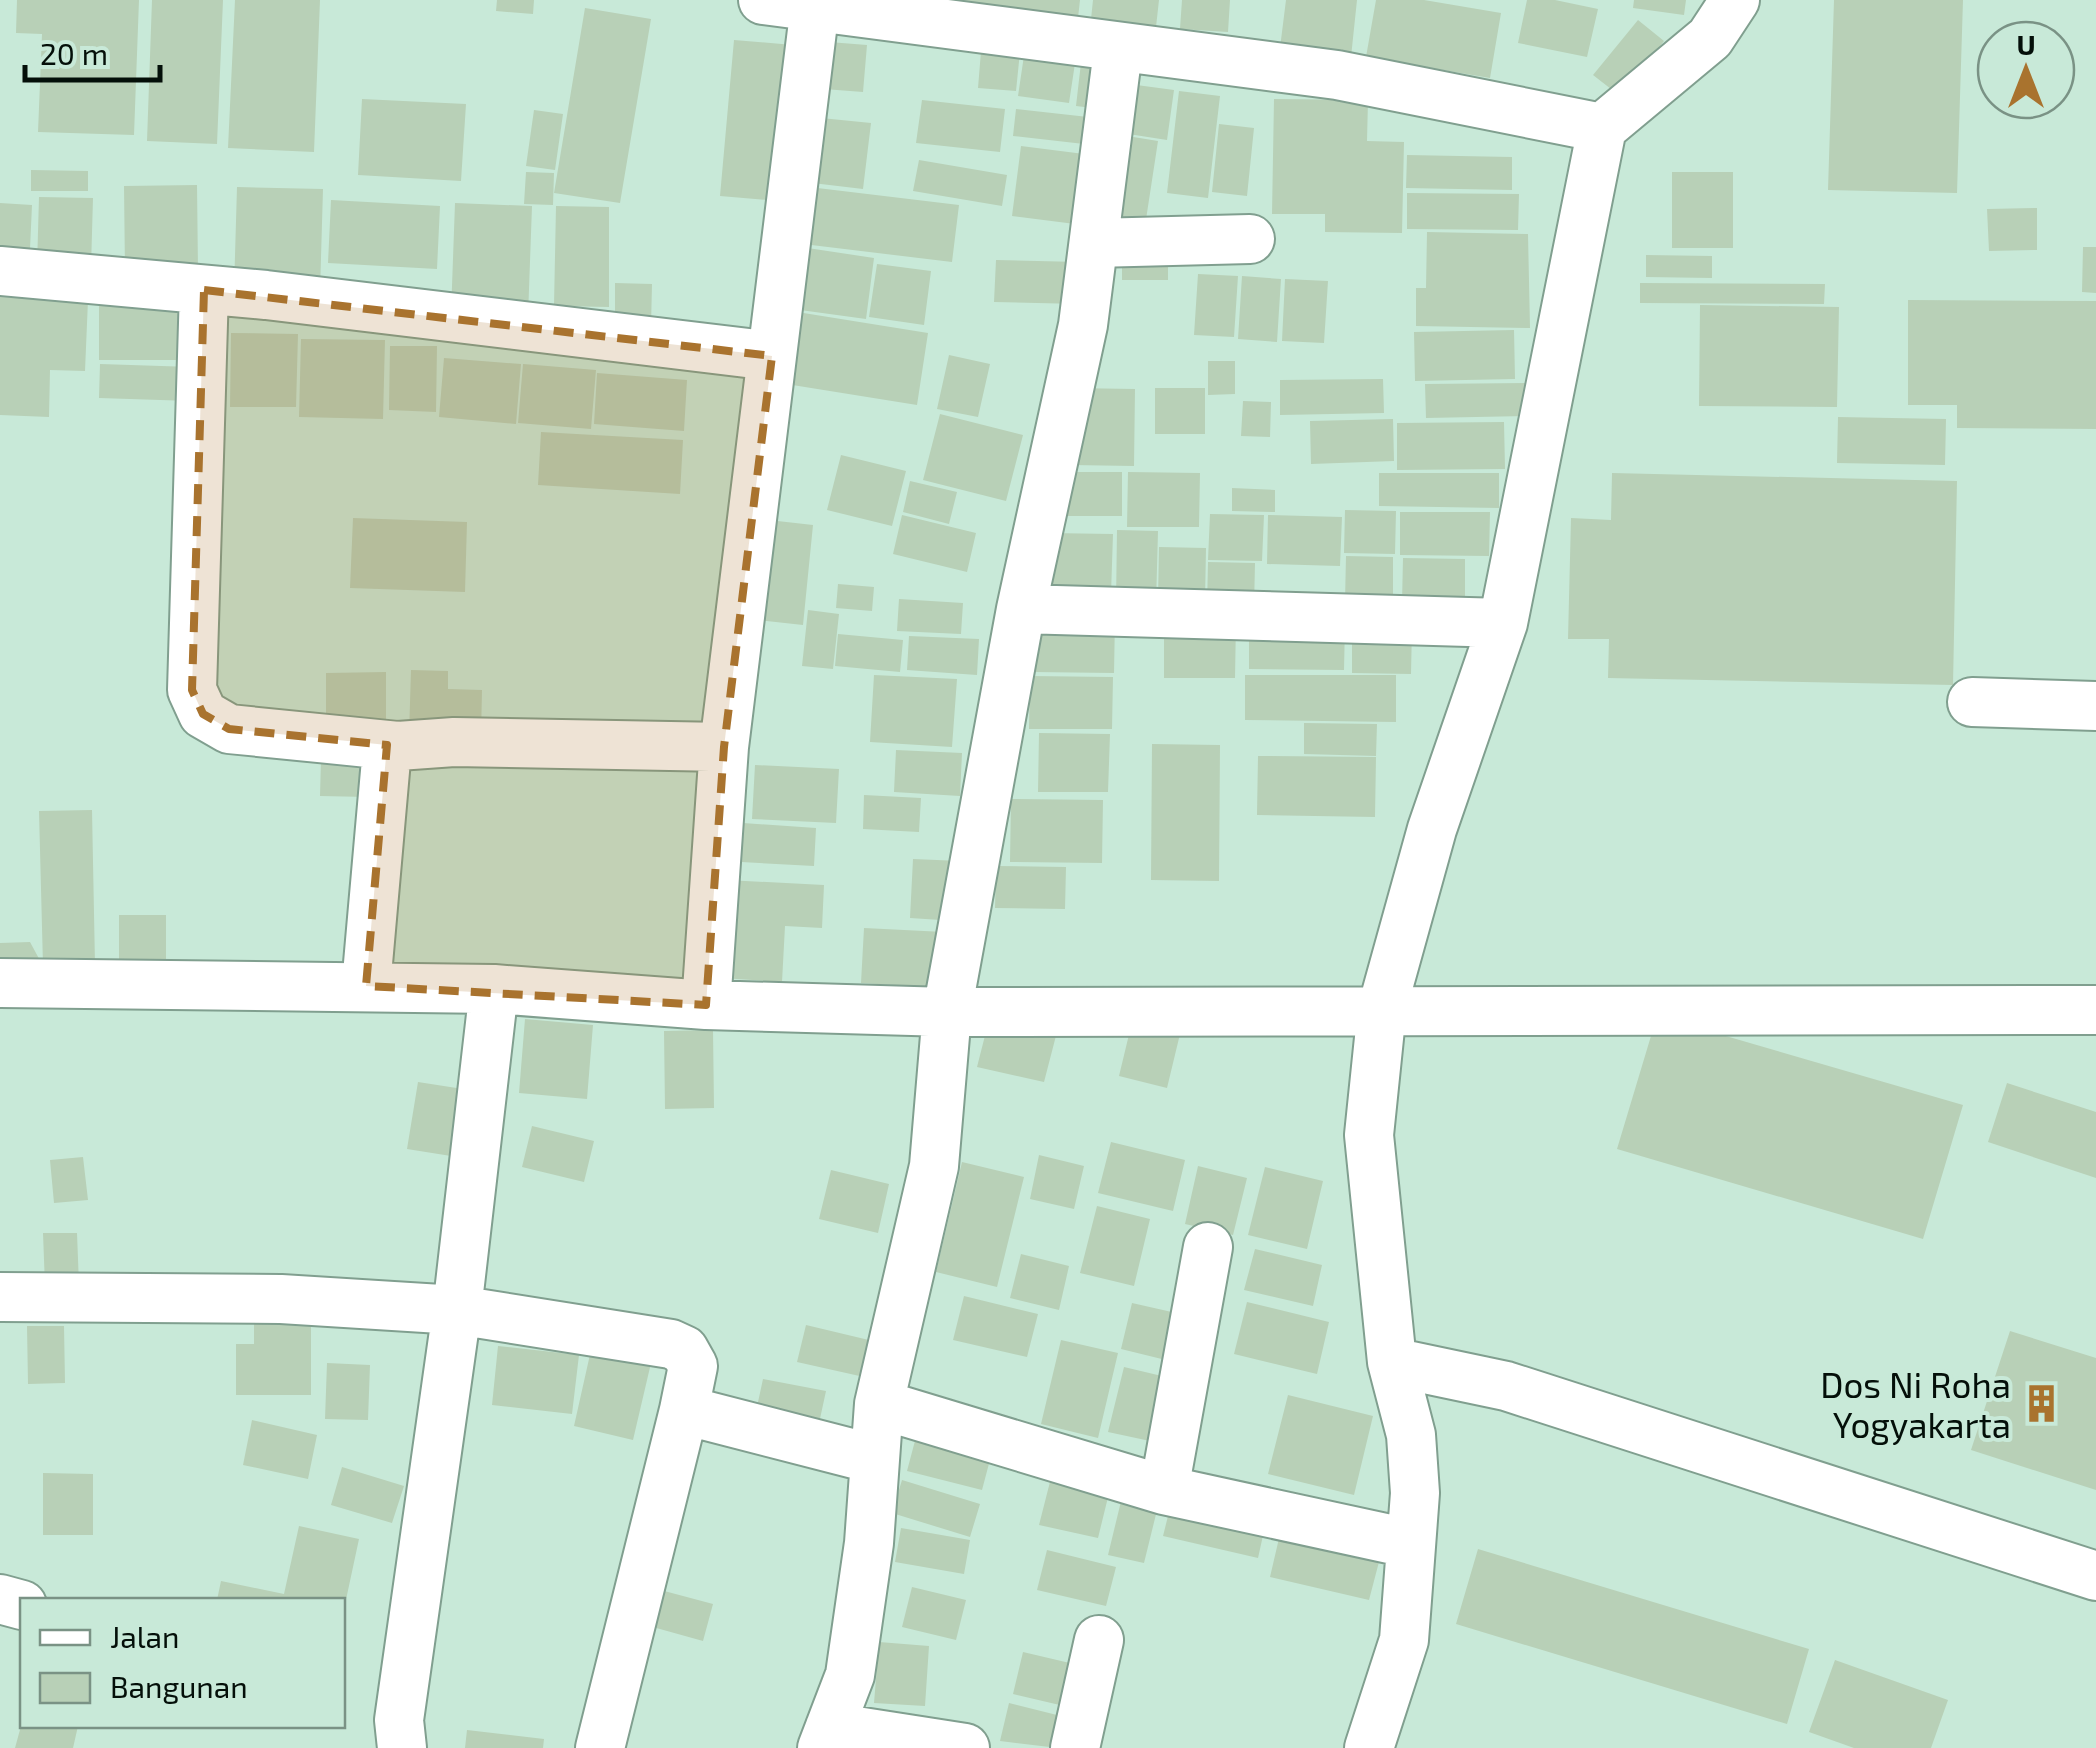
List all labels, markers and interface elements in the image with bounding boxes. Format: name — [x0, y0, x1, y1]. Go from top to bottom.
scale bar — [25, 20, 160, 82]
north arrow — [1976, 20, 2076, 120]
text: U — [2016, 27, 2036, 61]
text: 20 m — [40, 35, 108, 71]
place label: Dos Ni Roha Yogyakarta — [1820, 1363, 2011, 1445]
building icon: Dos Ni Roha Yogyakarta — [2020, 1383, 2062, 1425]
legend — [20, 1598, 345, 1728]
text: Jalan — [110, 1618, 179, 1654]
text: Bangunan — [110, 1668, 248, 1704]

